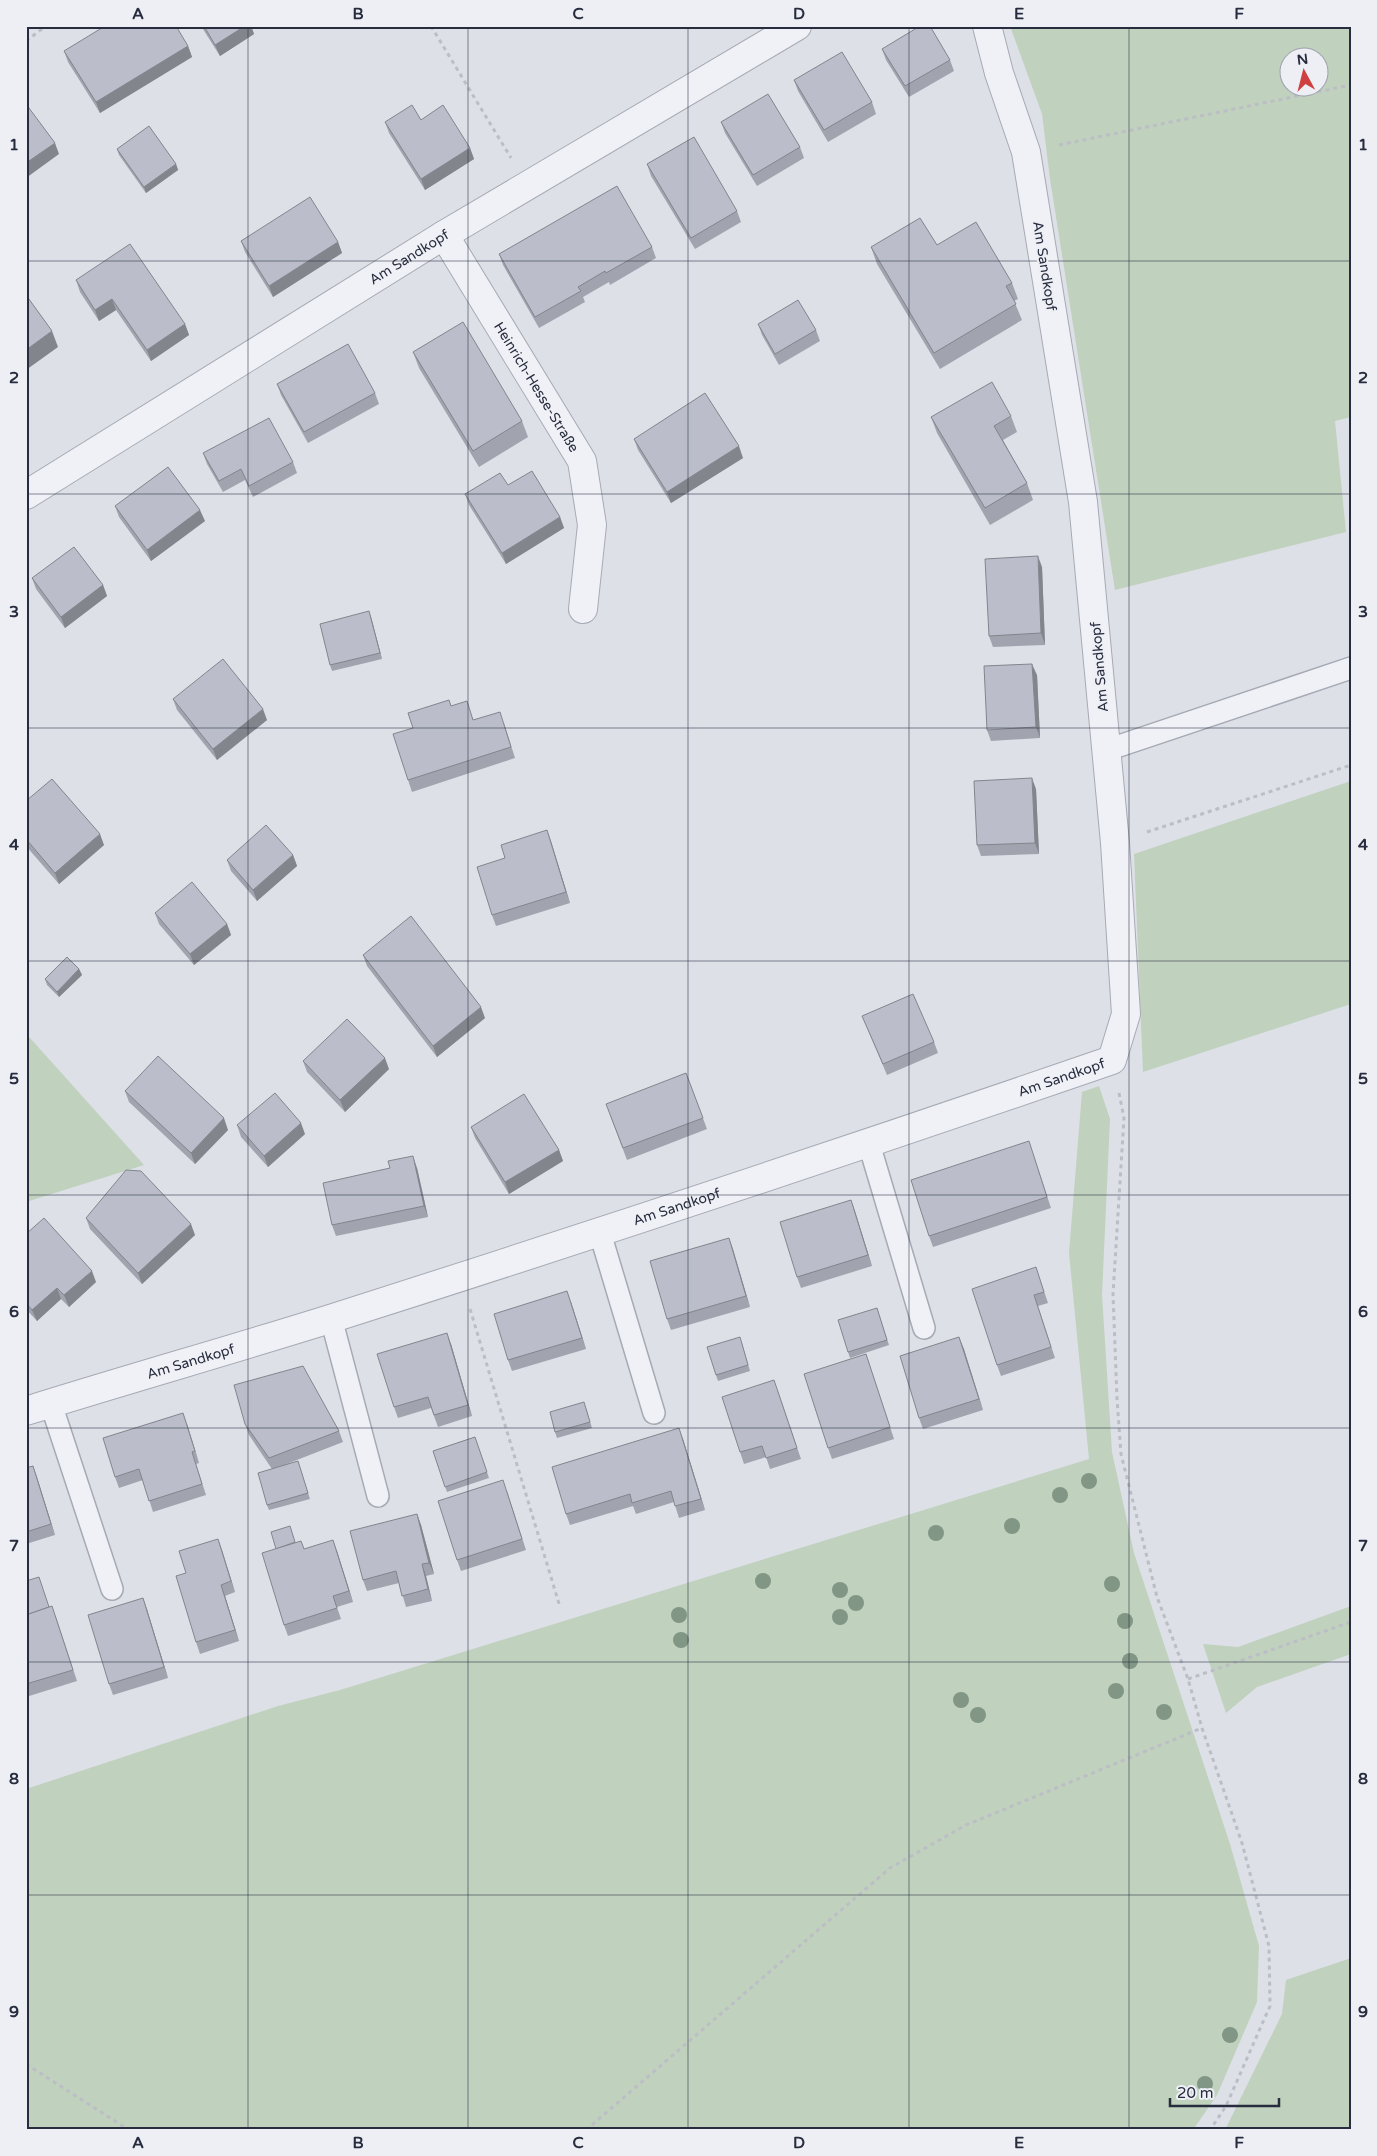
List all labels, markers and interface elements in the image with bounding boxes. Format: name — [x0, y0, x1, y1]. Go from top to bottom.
text: A — [132, 4, 144, 24]
text: B — [352, 4, 364, 24]
text: C — [572, 4, 584, 24]
text: D — [793, 4, 805, 24]
text: E — [1014, 4, 1024, 24]
text: F — [1234, 4, 1244, 24]
north arrow — [1280, 48, 1330, 98]
text: N — [1296, 50, 1309, 69]
text: 1 — [9, 135, 19, 155]
text: 1 — [1358, 135, 1368, 155]
street label: Am Sandkopf — [1029, 220, 1060, 313]
street label: Am Sandkopf — [366, 226, 453, 288]
street label: Heinrich-Hesse-Straße — [490, 319, 583, 455]
text: 2 — [9, 368, 19, 388]
text: 2 — [1358, 368, 1368, 388]
text: 3 — [9, 602, 19, 622]
text: 3 — [1358, 602, 1368, 622]
street label: Am Sandkopf — [1087, 620, 1112, 713]
text: 4 — [9, 835, 19, 855]
text: 4 — [1358, 835, 1368, 855]
street label: Am Sandkopf — [1016, 1055, 1108, 1101]
text: 5 — [9, 1069, 19, 1089]
text: 5 — [1358, 1069, 1368, 1089]
street label: Am Sandkopf — [631, 1185, 723, 1229]
text: 6 — [9, 1302, 19, 1322]
text: 6 — [1358, 1302, 1368, 1322]
street label: Am Sandkopf — [145, 1340, 237, 1383]
text: 7 — [9, 1536, 19, 1556]
text: 7 — [1358, 1536, 1368, 1556]
text: 8 — [9, 1769, 19, 1789]
text: 8 — [1358, 1769, 1368, 1789]
text: 9 — [9, 2002, 19, 2022]
text: 9 — [1358, 2002, 1368, 2022]
scale bar — [1170, 2076, 1278, 2108]
text: 20 m — [1177, 2084, 1214, 2102]
text: A — [132, 2133, 144, 2153]
text: B — [352, 2133, 364, 2153]
text: C — [572, 2133, 584, 2153]
text: D — [793, 2133, 805, 2153]
text: E — [1014, 2133, 1024, 2153]
text: F — [1234, 2133, 1244, 2153]

